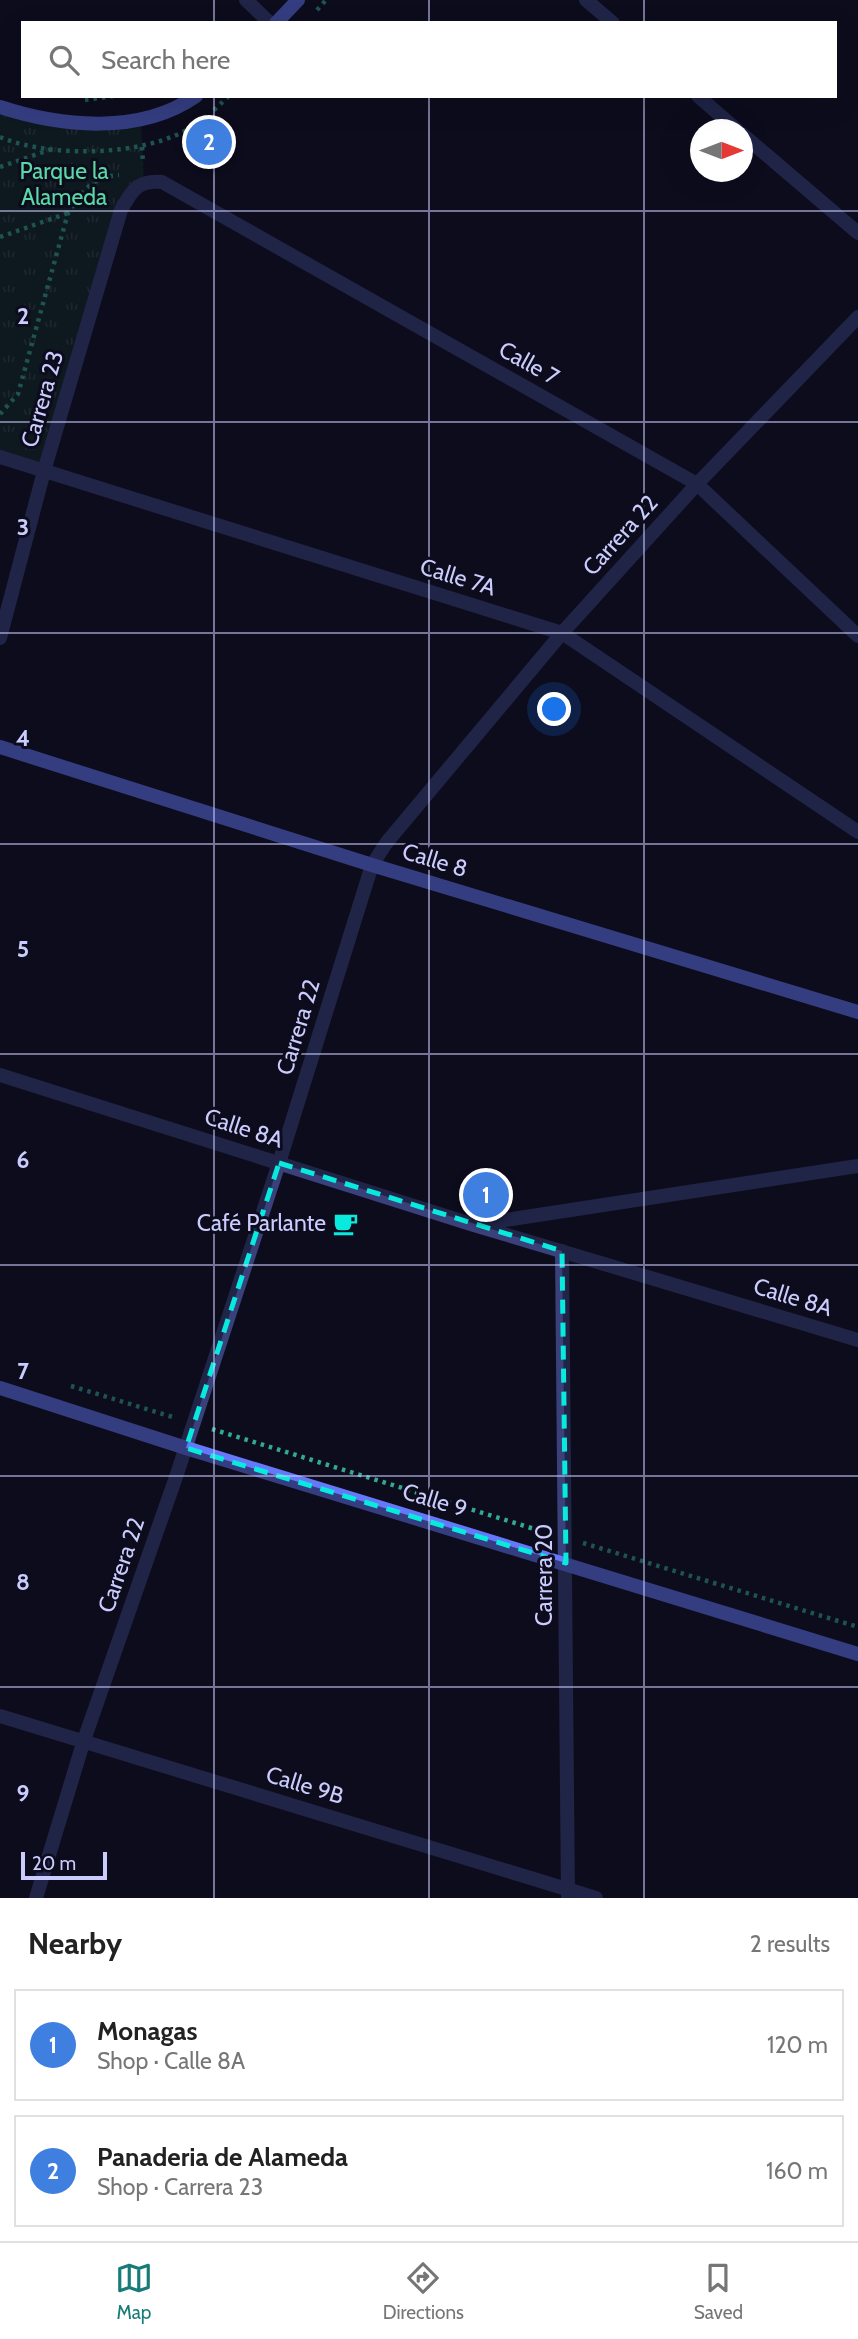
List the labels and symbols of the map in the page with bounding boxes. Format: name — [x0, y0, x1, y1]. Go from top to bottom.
pin: 2 — [186, 116, 232, 168]
north arrow — [690, 119, 753, 182]
park label: Parque la Alameda — [19, 157, 109, 211]
text: 2 — [17, 302, 29, 330]
street label: Calle 7 — [494, 335, 564, 391]
street label: Carrera 23 — [15, 348, 69, 450]
street label: Carrera 22 — [577, 489, 663, 581]
text: 3 — [17, 513, 29, 541]
street label: Calle 7A — [417, 552, 499, 602]
your location — [537, 692, 571, 726]
text: 4 — [16, 724, 30, 752]
street label: Calle 8 — [399, 837, 471, 883]
text: 5 — [17, 935, 29, 963]
street label: Carrera 22 — [270, 976, 326, 1078]
street label: Calle 8A — [201, 1102, 287, 1154]
text: 6 — [17, 1146, 29, 1174]
pin: 1 — [463, 1169, 509, 1221]
place label: Café Parlante — [197, 1209, 326, 1237]
cafe icon: Café Parlante — [332, 1209, 360, 1237]
street label: Calle 8A — [750, 1272, 836, 1322]
text: 7 — [17, 1357, 29, 1385]
street label: Calle 9 — [399, 1477, 471, 1523]
street label: Carrera 22 — [92, 1514, 150, 1616]
street label: Carrera 20 — [530, 1524, 558, 1626]
text: 8 — [16, 1568, 30, 1596]
street label: Calle 9B — [263, 1760, 347, 1810]
text: 9 — [17, 1779, 29, 1807]
scale bar — [21, 1849, 107, 1881]

